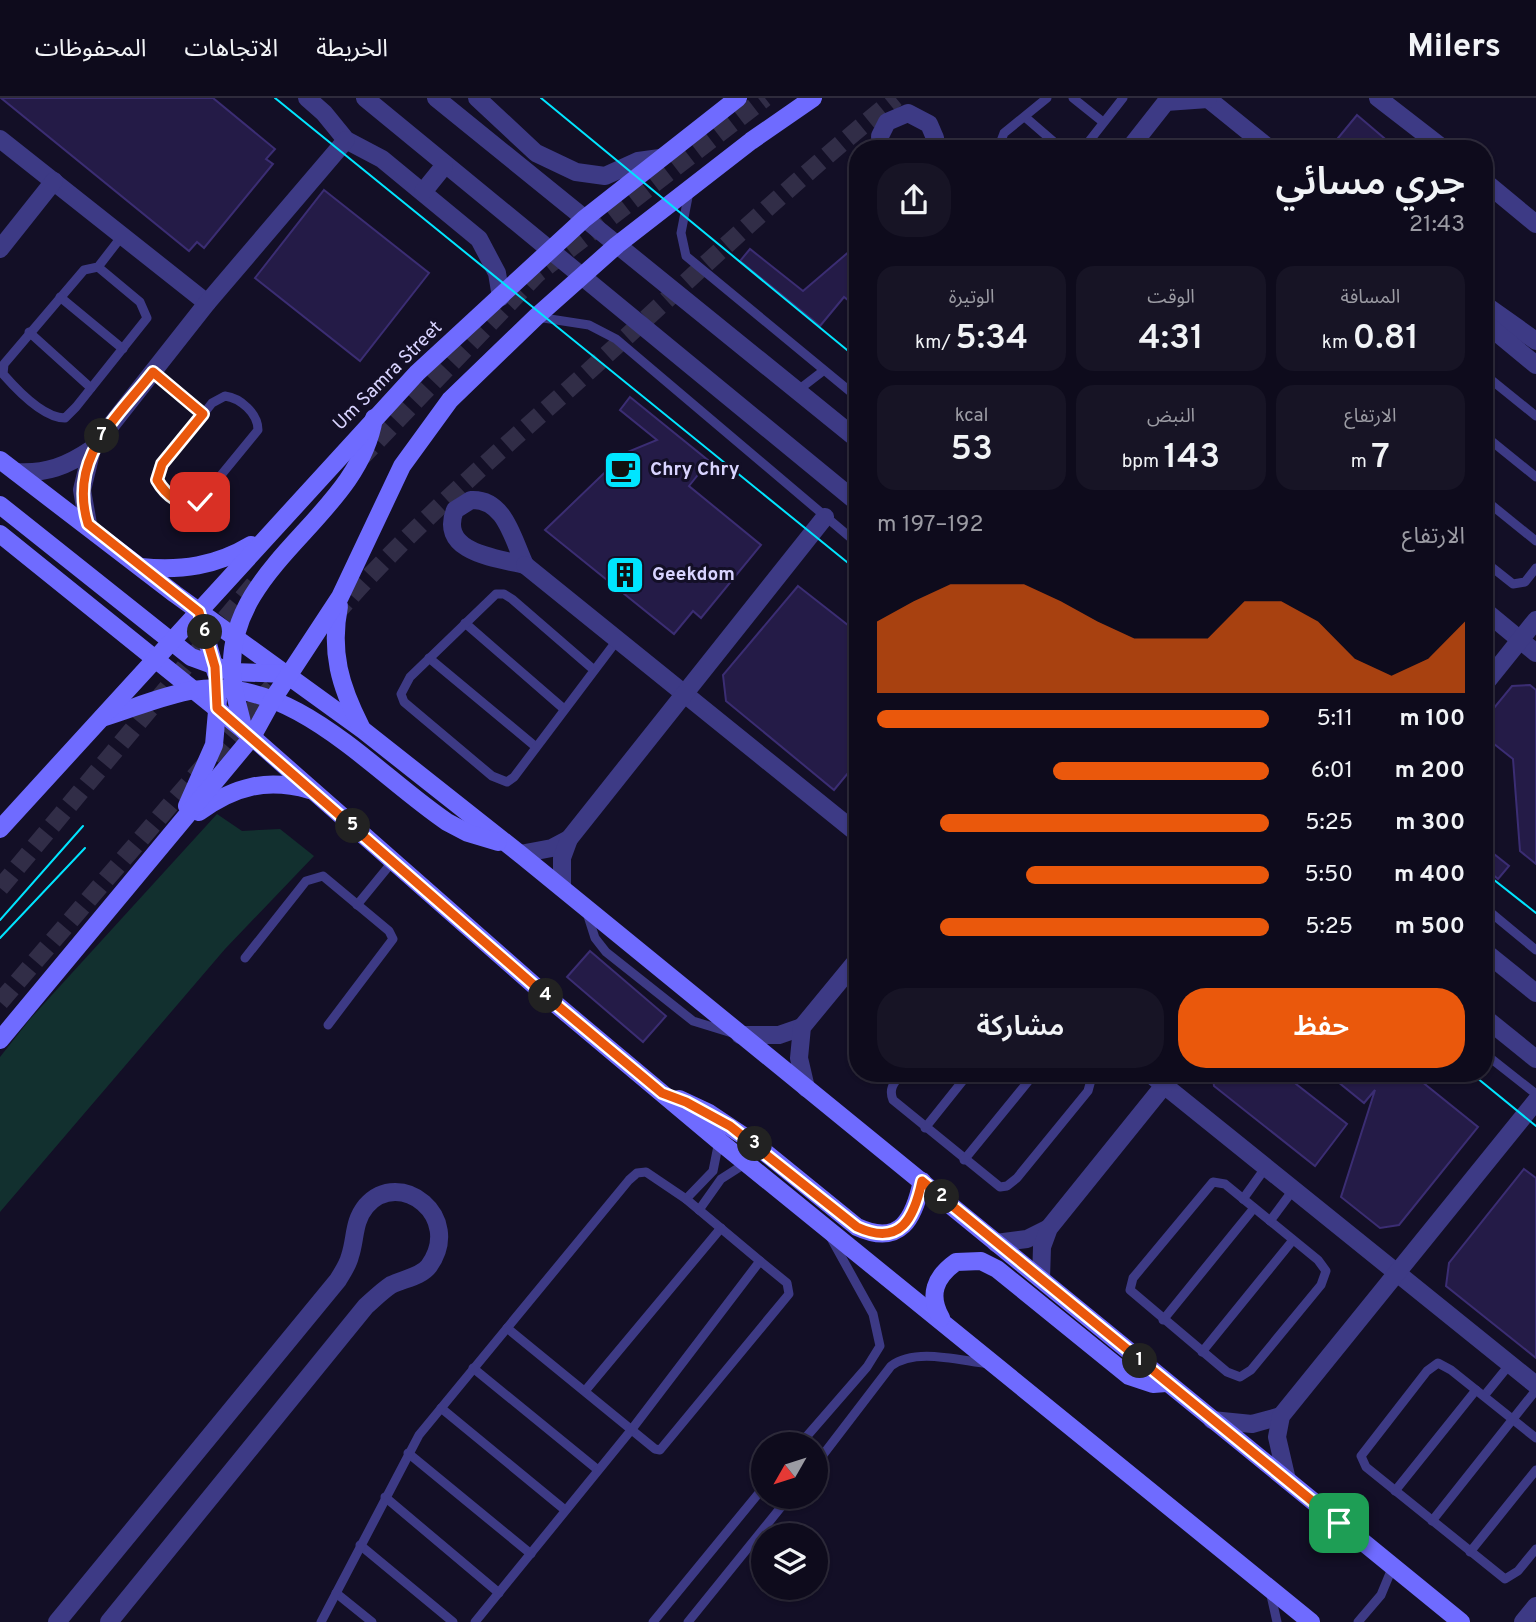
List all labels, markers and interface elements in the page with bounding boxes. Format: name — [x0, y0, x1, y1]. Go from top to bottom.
text: Milers — [1407, 27, 1501, 69]
text: المحفوظات — [35, 35, 146, 65]
text: الاتجاهات — [184, 35, 278, 65]
text: الخريطة — [316, 35, 388, 65]
text: جري مسائي — [1276, 160, 1465, 209]
button: share — [877, 163, 951, 237]
text: 21:43 — [1409, 211, 1465, 240]
text: الوتيرة — [949, 286, 995, 310]
text: الوقت — [1147, 286, 1195, 310]
text: المسافة — [1340, 286, 1400, 310]
street label: Um Samra Street — [328, 316, 448, 436]
text: 5:34 — [955, 317, 1028, 361]
text: 4:31 — [1138, 317, 1204, 361]
text: 0.81 — [1352, 317, 1419, 361]
text: /km — [915, 331, 955, 355]
text: km — [1322, 331, 1352, 355]
text: kcal — [955, 404, 989, 428]
text: النبض — [1147, 405, 1195, 429]
text: الارتفاع — [1344, 405, 1396, 429]
pin: 7 — [84, 418, 119, 454]
text: 7 — [96, 423, 107, 447]
text: 53 — [950, 428, 993, 472]
text: 143 — [1164, 436, 1220, 480]
text: 7 — [1371, 436, 1390, 480]
cafe icon: Chry Chry — [602, 449, 644, 491]
text: bpm — [1122, 450, 1164, 474]
text: m — [1351, 450, 1371, 474]
place label: Chry Chry — [650, 458, 740, 482]
pin — [170, 472, 230, 532]
icon: check — [181, 483, 219, 521]
text: 192–197 m — [877, 511, 984, 540]
text: الارتفاع — [1402, 523, 1465, 552]
building icon: Geekdom — [604, 554, 646, 596]
place label: Geekdom — [652, 563, 735, 587]
pin: 6 — [188, 614, 222, 650]
text: 6 — [199, 619, 210, 643]
text: 5:11 — [1316, 705, 1353, 734]
text: 100 m — [1400, 705, 1465, 734]
text: 6:01 — [1311, 757, 1353, 786]
text: 200 m — [1395, 757, 1465, 786]
pin: 5 — [336, 808, 370, 844]
text: 5:25 — [1305, 809, 1353, 838]
text: 300 m — [1395, 809, 1465, 838]
text: 5 — [347, 813, 358, 837]
text: 5:50 — [1305, 861, 1353, 890]
text: 400 m — [1394, 861, 1465, 890]
text: 5:25 — [1305, 913, 1353, 942]
text: 500 m — [1395, 913, 1465, 942]
pin: 4 — [528, 978, 564, 1014]
text: 4 — [539, 983, 552, 1007]
button: مشاركة — [877, 988, 1164, 1068]
button: حفظ — [1178, 988, 1465, 1068]
pin: 3 — [738, 1126, 772, 1162]
text: 3 — [749, 1131, 760, 1155]
pin: 2 — [925, 1180, 960, 1214]
text: 2 — [936, 1184, 947, 1208]
pin: 1 — [1122, 1344, 1158, 1378]
text: 1 — [1136, 1348, 1143, 1372]
north arrow — [751, 1432, 828, 1508]
map controls — [751, 1432, 828, 1600]
pin — [1309, 1493, 1369, 1553]
icon: arrive — [1320, 1504, 1358, 1542]
button: layers — [751, 1523, 828, 1600]

